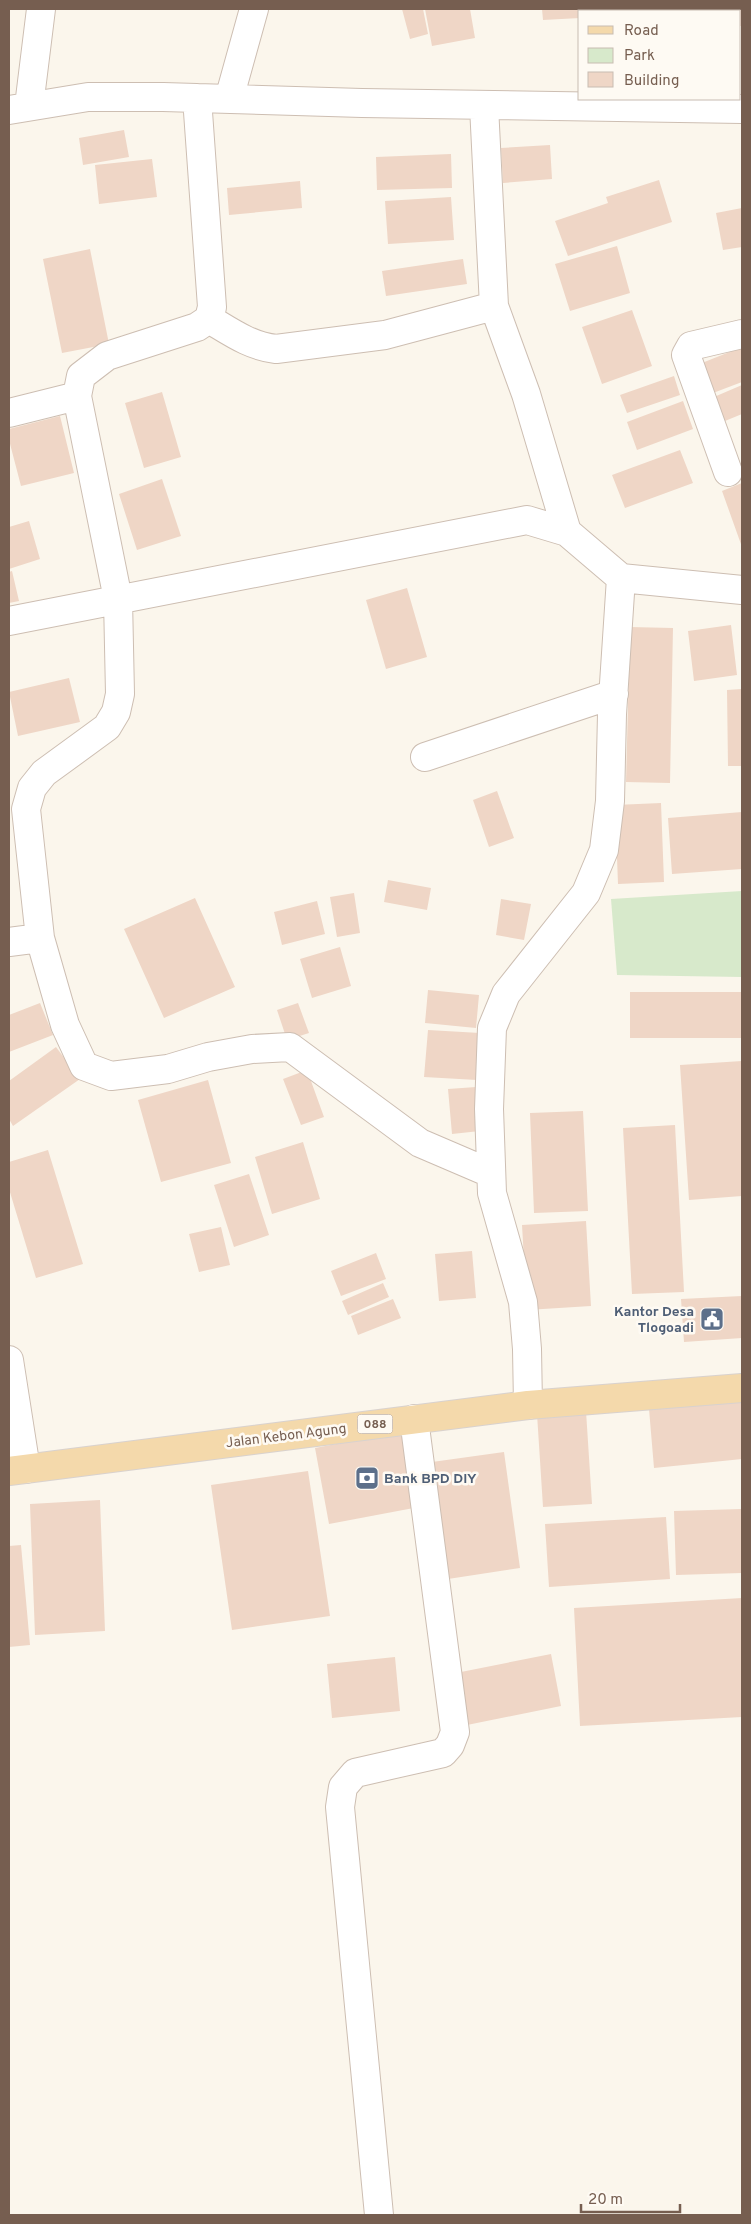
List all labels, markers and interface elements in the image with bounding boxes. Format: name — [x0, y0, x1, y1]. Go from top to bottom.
legend — [578, 10, 741, 100]
text: Road — [624, 22, 659, 41]
text: Park — [624, 47, 655, 66]
text: Building — [624, 72, 679, 91]
place label: Kantor Desa Tlogoadi — [614, 1304, 694, 1337]
public building icon: Kantor Desa Tlogoadi — [699, 1306, 725, 1332]
road number: 088 — [358, 1415, 392, 1434]
street label: Jalan Kebon Agung — [225, 1421, 348, 1452]
bank icon: Bank BPD DIY — [354, 1465, 380, 1491]
place label: Bank BPD DIY — [384, 1471, 477, 1488]
scale bar — [581, 2182, 680, 2214]
text: 20 m — [588, 2191, 623, 2210]

